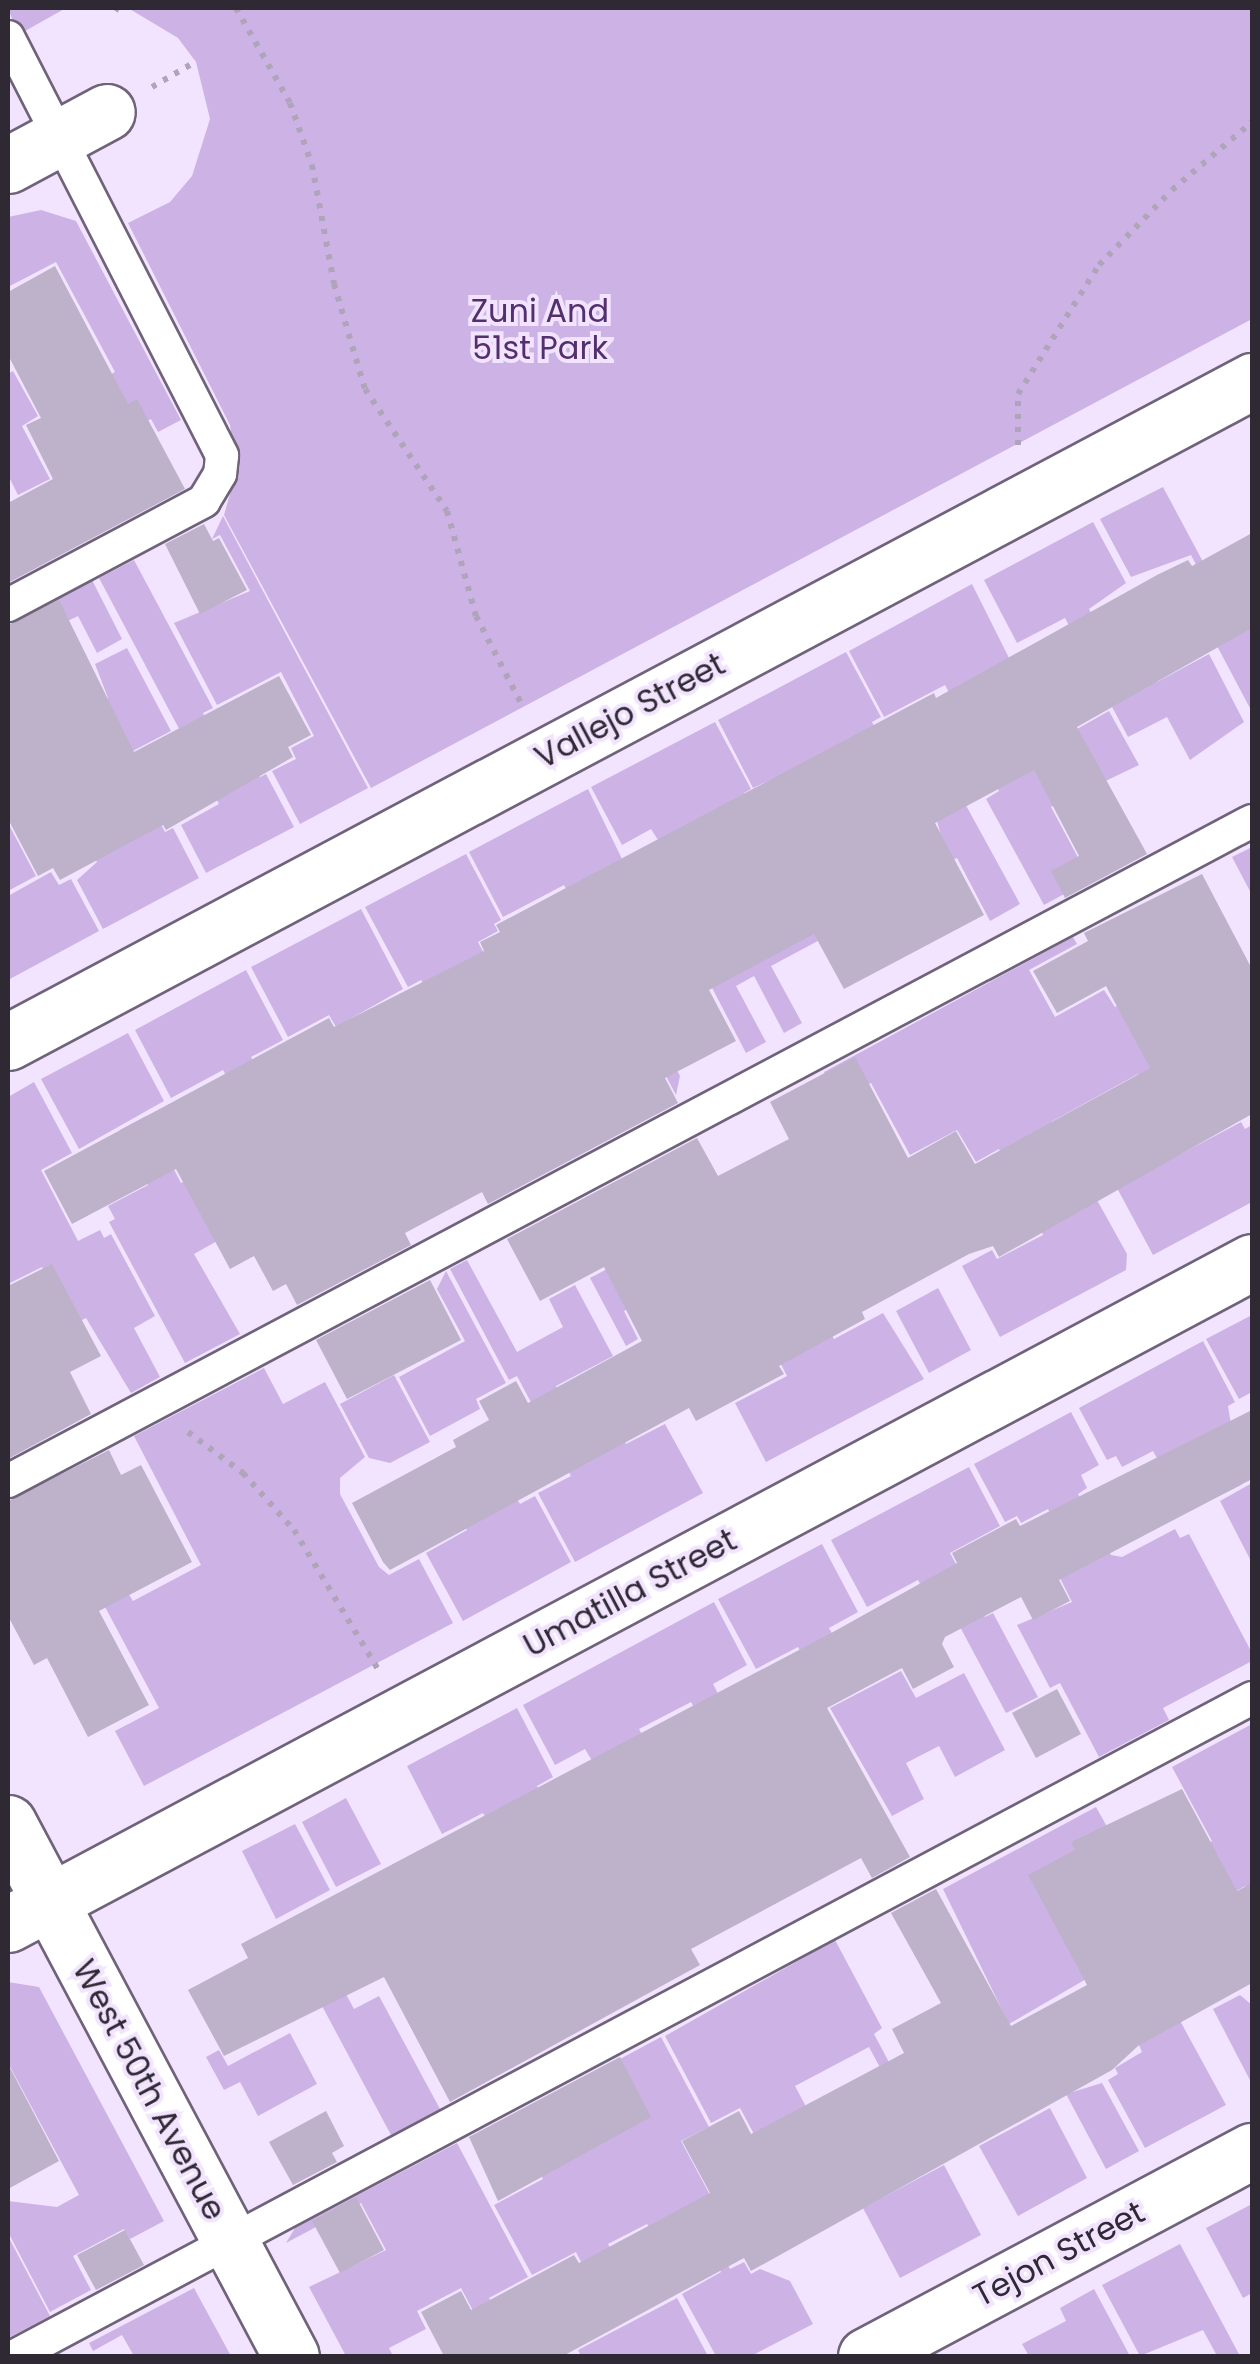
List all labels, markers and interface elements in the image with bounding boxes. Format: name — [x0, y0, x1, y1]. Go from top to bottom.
park label: Zuni And 51st Park — [471, 293, 609, 368]
street label: Vallejo Street — [528, 645, 732, 777]
street label: Umatilla Street — [517, 1521, 743, 1665]
street label: West 50th Avenue — [64, 1953, 234, 2227]
street label: Tejon Street — [967, 2193, 1151, 2315]

